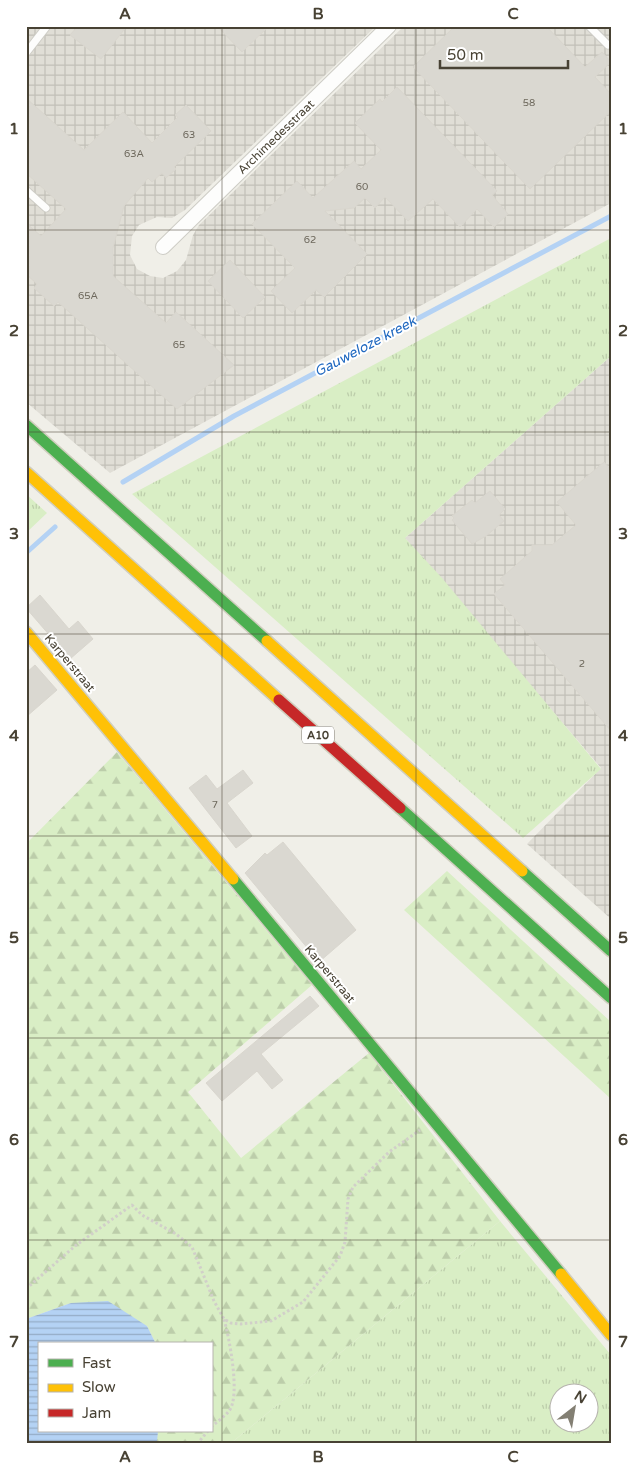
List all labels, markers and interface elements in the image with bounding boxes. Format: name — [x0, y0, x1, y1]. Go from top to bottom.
text: A — [119, 4, 131, 24]
text: B — [312, 4, 324, 24]
text: C — [507, 4, 519, 24]
scale bar — [440, 38, 567, 70]
text: 50 m — [447, 46, 484, 64]
street label: Archimedesstraat — [235, 97, 317, 177]
house number: 58 — [523, 97, 535, 109]
text: 1 — [9, 119, 19, 139]
text: 1 — [618, 119, 628, 139]
house number: 63 — [183, 129, 195, 141]
house number: 63A — [124, 148, 144, 160]
house number: 60 — [356, 181, 368, 193]
house number: 62 — [304, 234, 316, 246]
house number: 65A — [78, 290, 98, 302]
water label: Gauweloze kreek — [312, 312, 420, 380]
text: 2 — [9, 321, 19, 341]
text: 2 — [618, 321, 628, 341]
house number: 65 — [173, 339, 185, 351]
text: 3 — [9, 524, 19, 544]
text: 3 — [618, 524, 628, 544]
street label: Karperstraat — [42, 631, 98, 695]
house number: 2 — [579, 658, 585, 670]
text: 4 — [9, 726, 19, 746]
road number: A10 — [302, 726, 334, 744]
text: 4 — [618, 726, 628, 746]
house number: 7 — [212, 799, 218, 811]
text: 5 — [9, 928, 19, 948]
text: 5 — [618, 928, 628, 948]
street label: Karperstraat — [302, 942, 358, 1006]
text: 6 — [9, 1130, 19, 1150]
text: 6 — [618, 1130, 628, 1150]
text: 7 — [9, 1332, 19, 1352]
text: 7 — [618, 1332, 628, 1352]
legend — [38, 1342, 212, 1432]
text: Fast — [82, 1354, 112, 1372]
text: Slow — [82, 1378, 116, 1396]
north arrow — [550, 1382, 600, 1432]
text: N — [571, 1387, 590, 1407]
text: Jam — [82, 1404, 111, 1422]
text: A — [119, 1447, 131, 1467]
text: B — [312, 1447, 324, 1467]
text: C — [507, 1447, 519, 1467]

